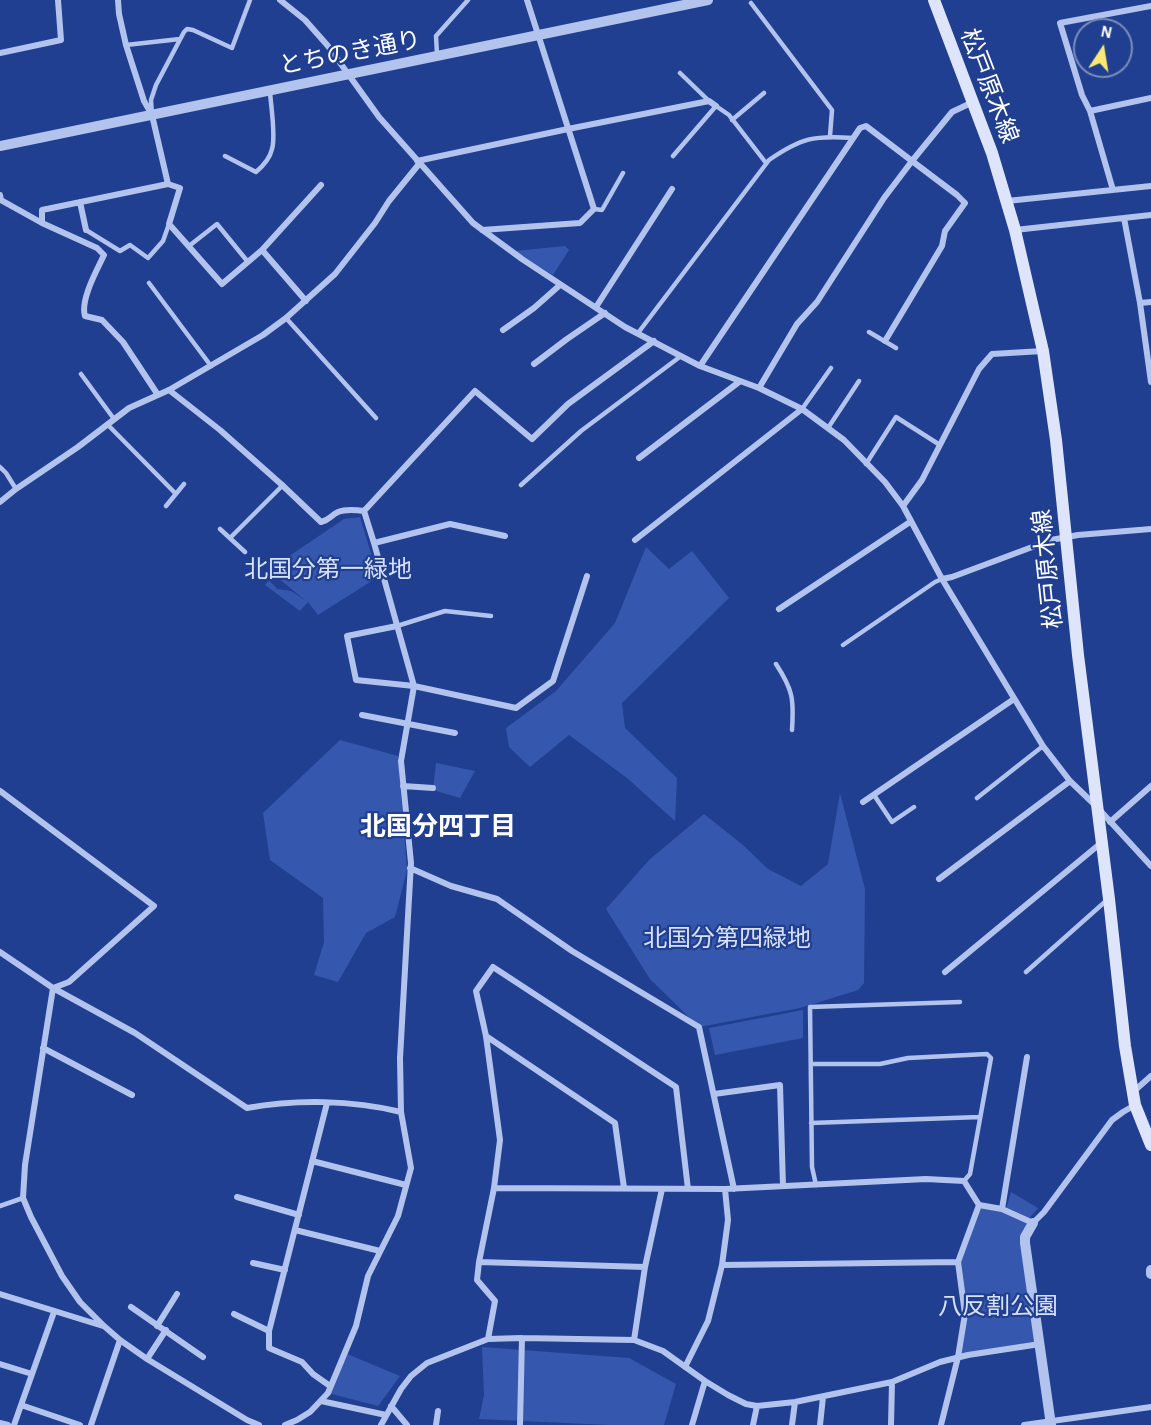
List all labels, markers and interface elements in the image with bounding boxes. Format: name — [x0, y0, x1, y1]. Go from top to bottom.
north arrow — [1073, 18, 1133, 78]
text: N — [1099, 23, 1113, 41]
street label: とちのき通り — [277, 25, 423, 81]
street label: 松戸原木線 — [954, 25, 1024, 147]
street label: 松戸原木線 — [1027, 508, 1069, 630]
park label: 北国分第一緑地 — [244, 556, 412, 584]
district label: 北国分四丁目 — [360, 811, 516, 843]
park label: 北国分第四緑地 — [643, 925, 811, 953]
park label: 八反割公園 — [938, 1293, 1058, 1321]

